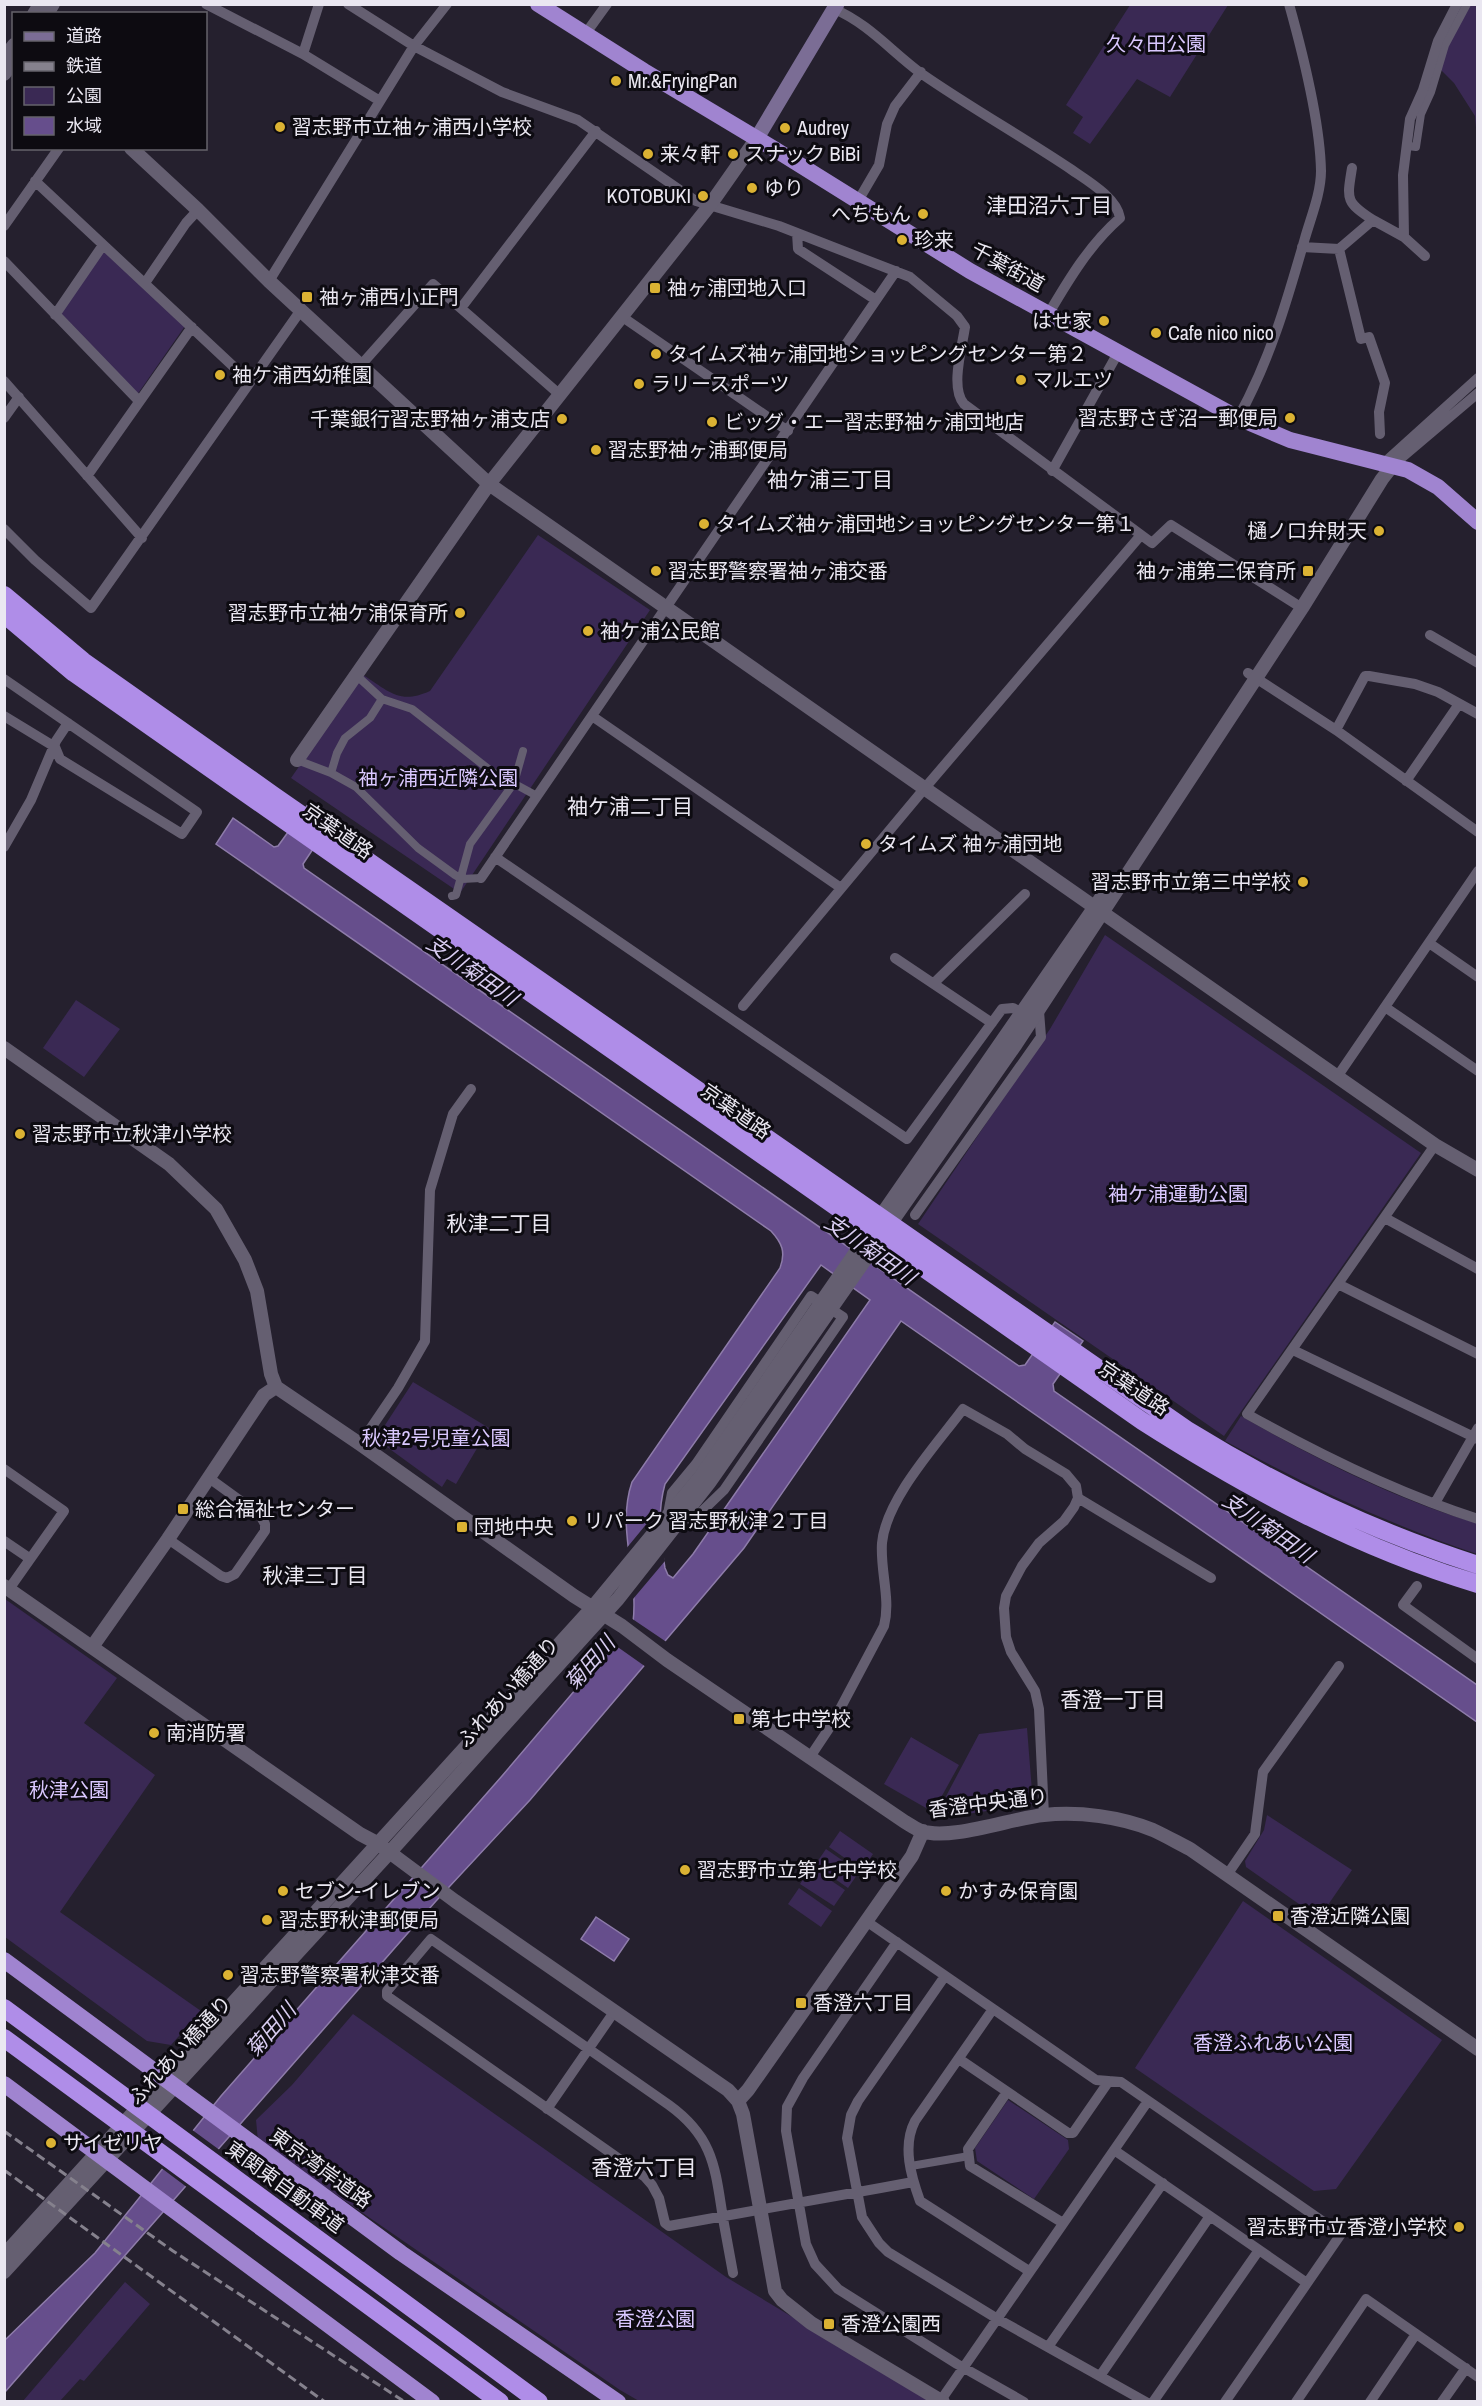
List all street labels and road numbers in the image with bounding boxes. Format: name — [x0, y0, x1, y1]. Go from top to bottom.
street label: 千葉街道 — [967, 235, 1050, 298]
street label: 京葉道路 — [298, 797, 379, 865]
street label: 京葉道路 — [696, 1077, 777, 1145]
street label: 京葉道路 — [1094, 1354, 1175, 1421]
street label: ふれあい橋通り — [451, 1631, 565, 1753]
street label: 香澄中央通り — [927, 1782, 1049, 1823]
street label: ふれあい橋通り — [122, 1989, 237, 2110]
street label: 東京湾岸道路 — [265, 2121, 378, 2214]
street label: 東関東自動車道 — [221, 2135, 350, 2239]

